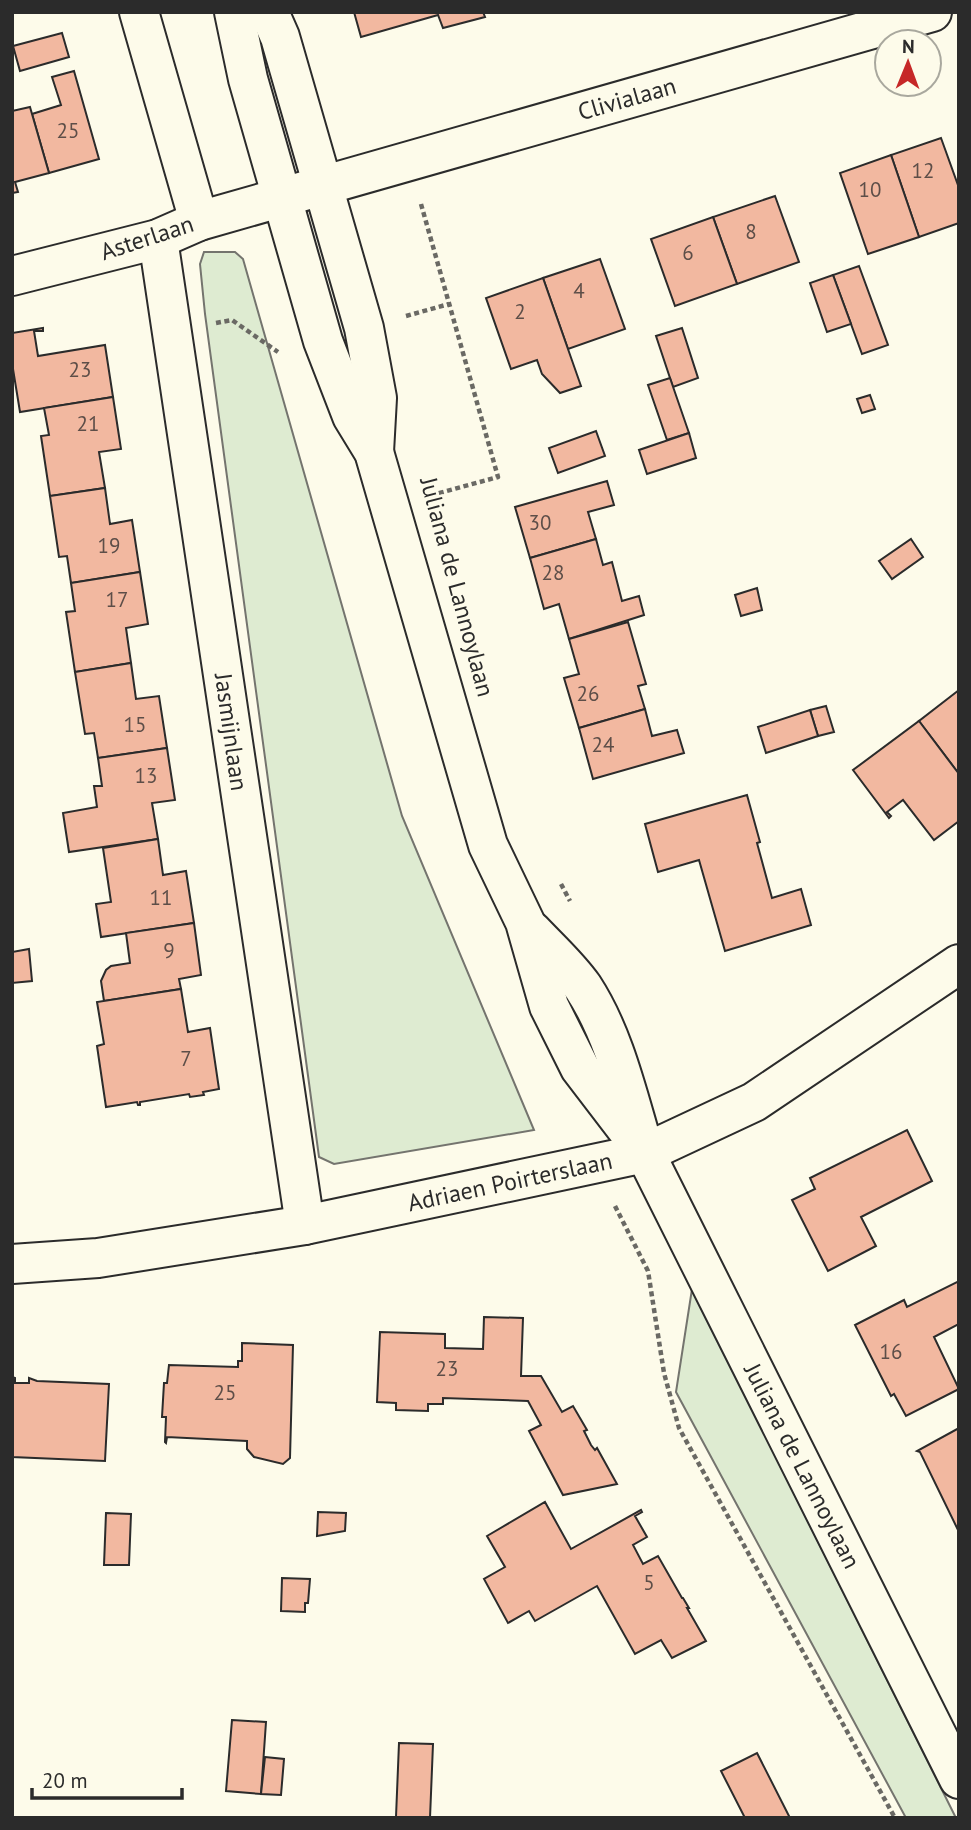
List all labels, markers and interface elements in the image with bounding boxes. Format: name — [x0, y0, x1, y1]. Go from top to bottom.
north arrow — [873, 28, 943, 98]
text: N — [902, 34, 915, 58]
street label: Clivialaan — [574, 70, 680, 127]
house number: 25 — [57, 117, 79, 144]
house number: 12 — [912, 157, 934, 184]
house number: 10 — [859, 176, 881, 203]
street label: Asterlaan — [96, 208, 197, 267]
house number: 8 — [745, 218, 757, 245]
house number: 6 — [682, 239, 694, 266]
house number: 4 — [573, 277, 585, 304]
house number: 2 — [514, 298, 526, 325]
house number: 23 — [69, 356, 91, 383]
house number: 21 — [77, 410, 99, 437]
street label: Juliana de Lannoylaan — [413, 473, 502, 700]
house number: 30 — [529, 509, 551, 536]
house number: 19 — [98, 532, 120, 559]
house number: 28 — [542, 559, 564, 586]
house number: 17 — [106, 586, 128, 613]
street label: Jasmijnlaan — [208, 670, 255, 793]
house number: 26 — [577, 680, 599, 707]
house number: 15 — [124, 711, 146, 738]
house number: 24 — [592, 731, 614, 758]
house number: 13 — [135, 762, 157, 789]
house number: 11 — [150, 884, 172, 911]
house number: 9 — [163, 937, 175, 964]
house number: 7 — [180, 1045, 192, 1072]
street label: Adriaen Poirterslaan — [405, 1145, 615, 1218]
house number: 16 — [880, 1338, 902, 1365]
house number: 23 — [436, 1355, 458, 1382]
street label: Juliana de Lannoylaan — [737, 1357, 868, 1574]
house number: 25 — [214, 1379, 236, 1406]
house number: 5 — [643, 1569, 655, 1596]
scale bar — [32, 1756, 182, 1800]
text: 20 m — [42, 1767, 88, 1794]

